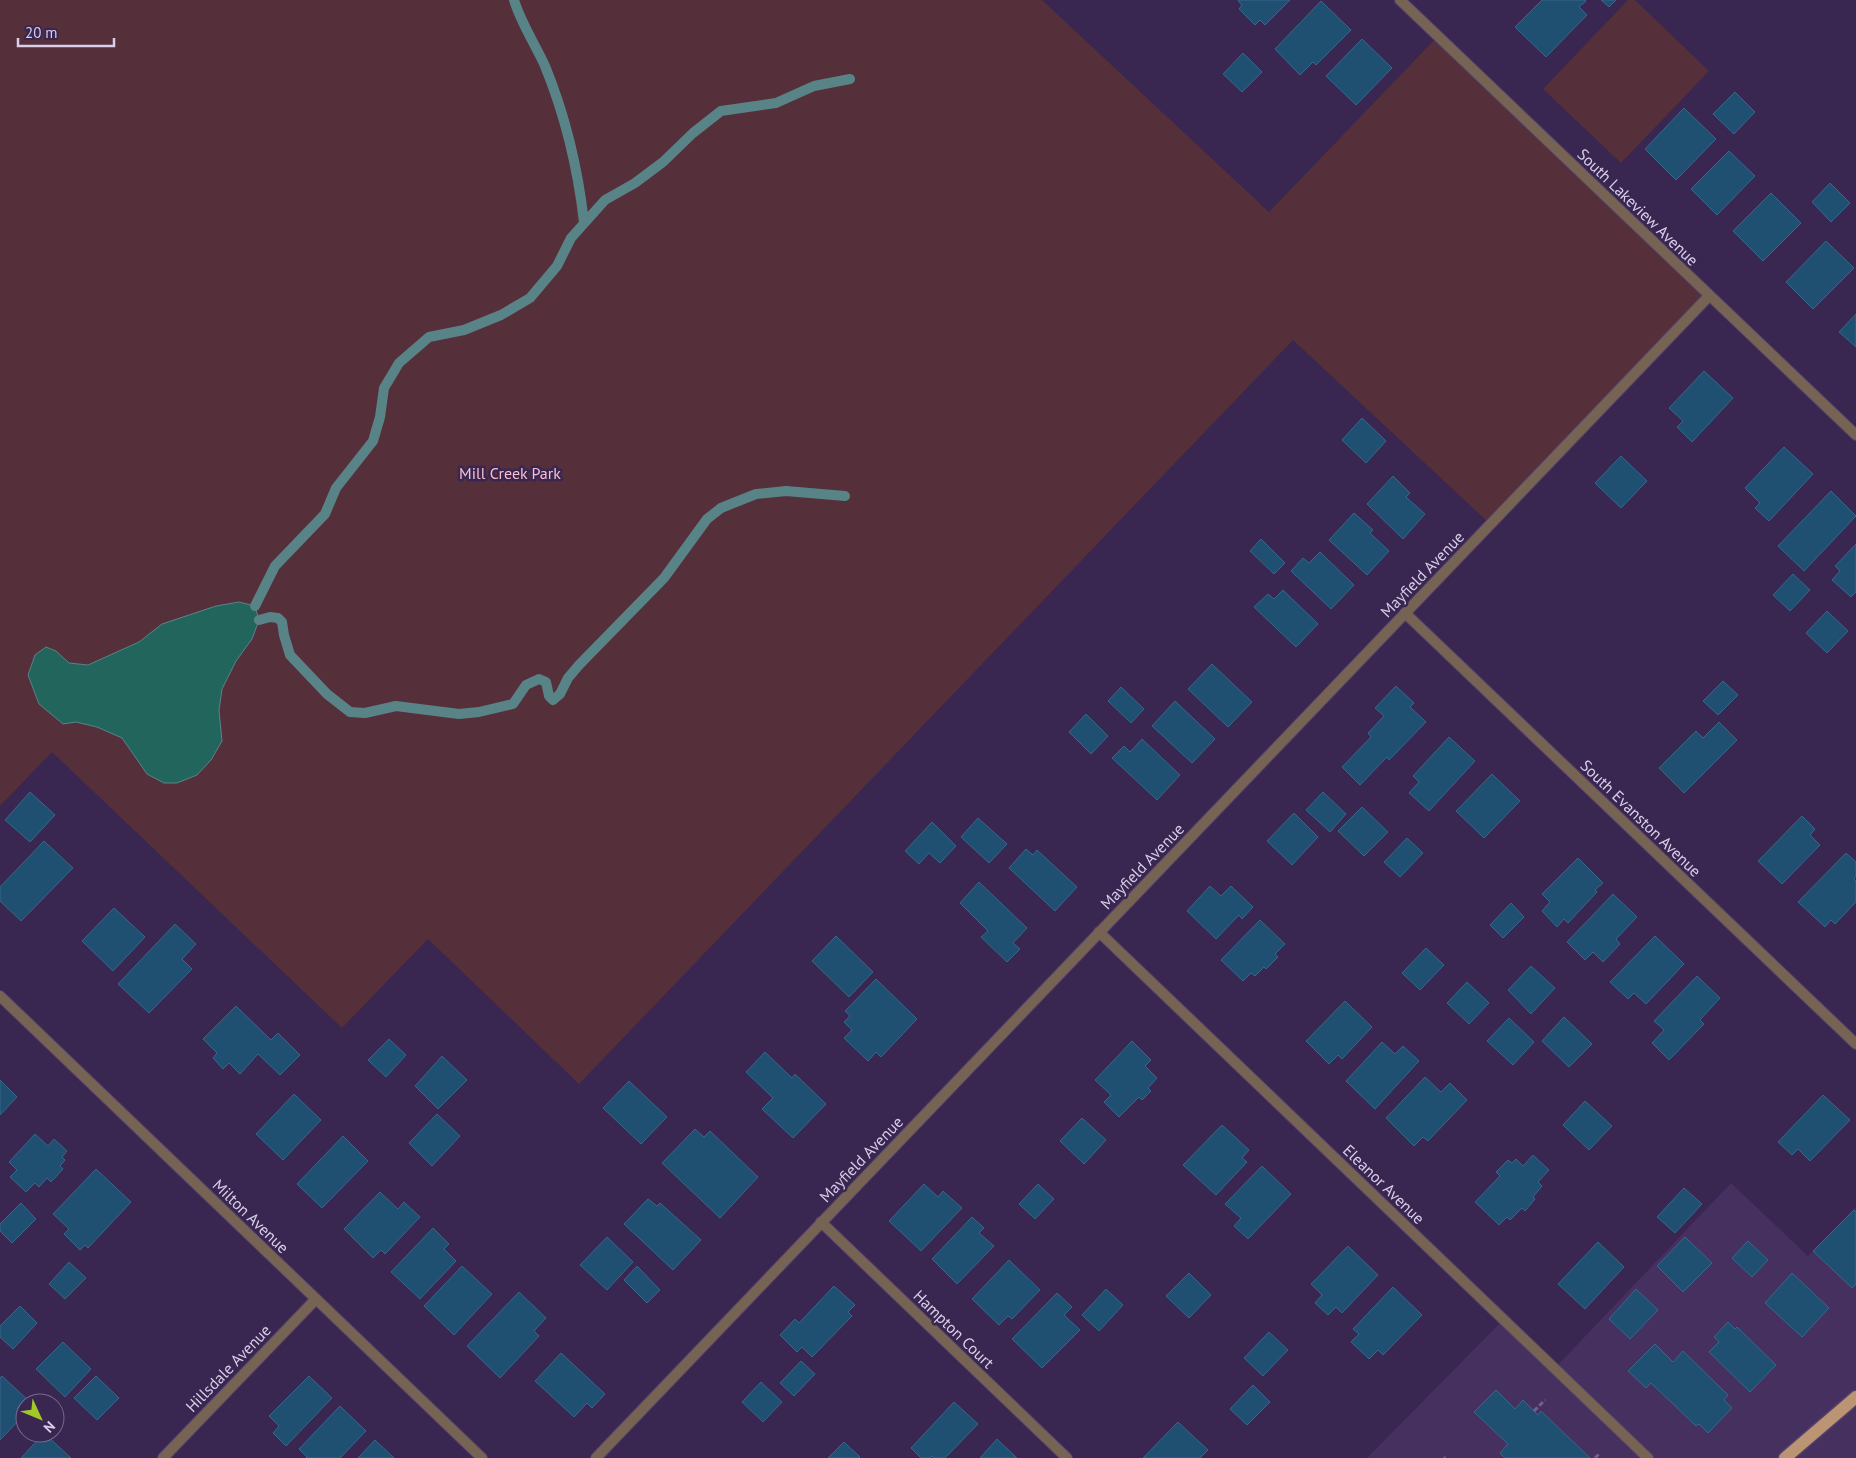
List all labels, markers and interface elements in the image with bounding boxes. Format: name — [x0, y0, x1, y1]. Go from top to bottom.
scale bar — [18, 15, 114, 47]
text: 20 m — [25, 23, 58, 42]
street label: South Lakeview Avenue — [1573, 144, 1703, 270]
park label: Mill Creek Park — [459, 463, 561, 483]
street label: Mayfield Avenue — [1376, 527, 1468, 621]
street label: South Evanston Avenue — [1576, 755, 1706, 881]
street label: Mayfield Avenue — [1096, 819, 1188, 913]
street label: Mayfield Avenue — [815, 1112, 907, 1206]
street label: Eleanor Avenue — [1339, 1140, 1429, 1228]
street label: Milton Avenue — [209, 1175, 293, 1257]
street label: Hampton Court — [910, 1286, 999, 1373]
street label: Hillsdale Avenue — [181, 1320, 275, 1416]
north arrow — [15, 1393, 65, 1443]
text: N — [40, 1417, 59, 1437]

